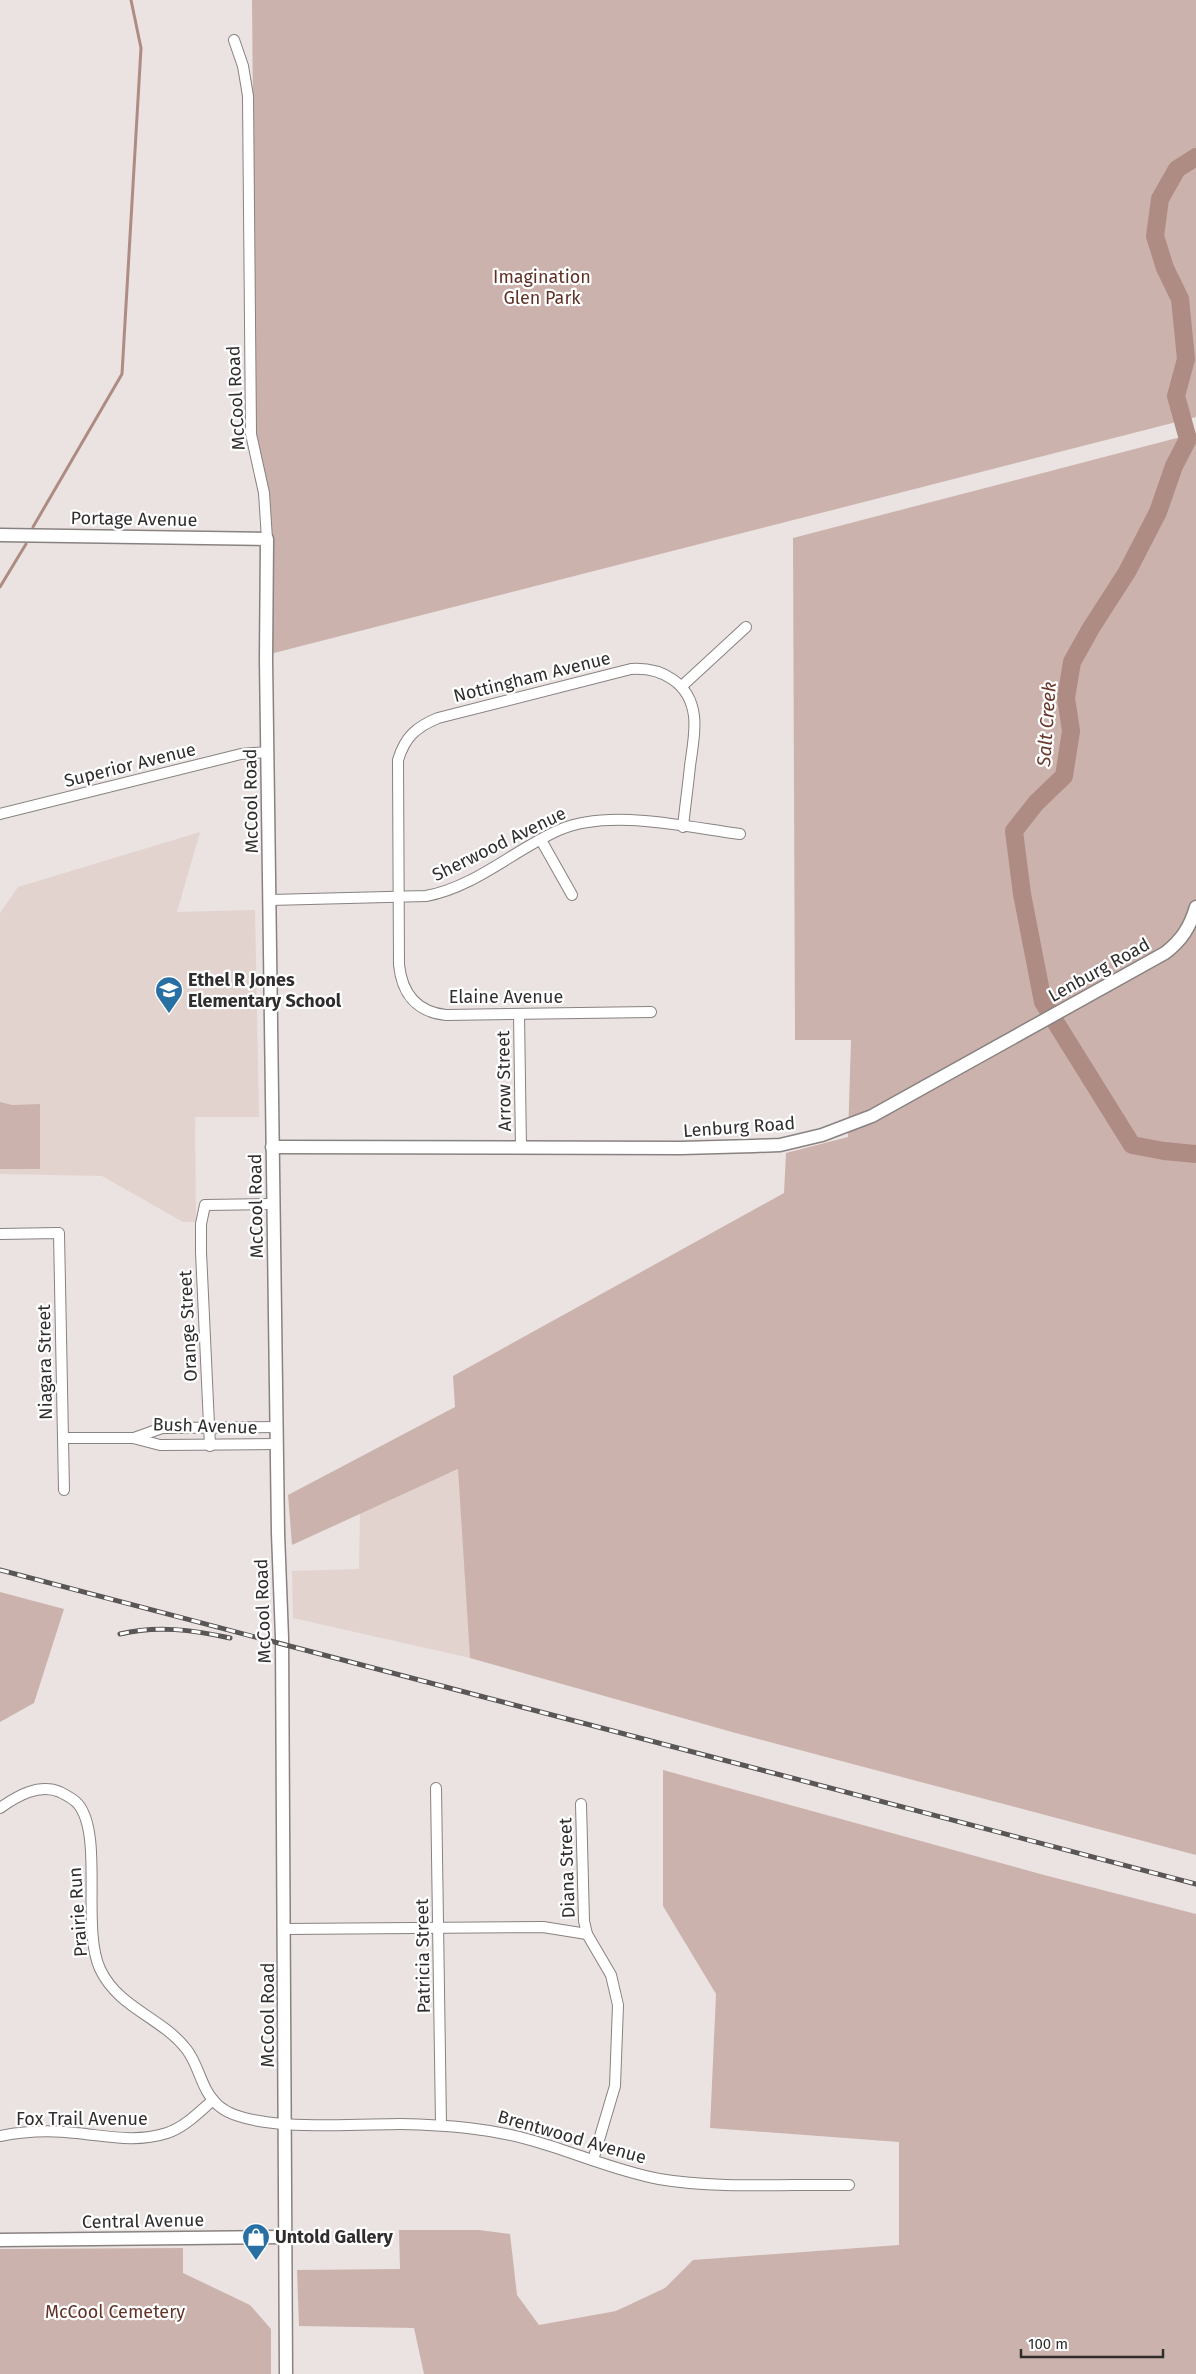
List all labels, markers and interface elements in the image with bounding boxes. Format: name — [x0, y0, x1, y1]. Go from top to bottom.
park label: Imagination Glen Park — [493, 266, 591, 309]
street label: McCool Road — [222, 345, 250, 451]
street label: Portage Avenue — [70, 507, 198, 531]
street label: Nottingham Avenue — [451, 647, 613, 707]
water label: Salt Creek — [1032, 681, 1061, 768]
street label: Superior Avenue — [62, 738, 198, 792]
street label: McCool Road — [239, 748, 263, 854]
street label: Sherwood Avenue — [428, 802, 570, 886]
street label: Lenburg Road — [1045, 933, 1153, 1007]
place label: Ethel R Jones Elementary School — [188, 969, 342, 1012]
school or university icon: Ethel R Jones Elementary School — [154, 975, 184, 1014]
street label: Elaine Avenue — [449, 986, 563, 1008]
street label: Arrow Street — [492, 1030, 516, 1132]
street label: Lenburg Road — [682, 1112, 796, 1142]
street label: McCool Road — [244, 1153, 268, 1259]
street label: Orange Street — [174, 1269, 202, 1382]
street label: Niagara Street — [33, 1304, 57, 1420]
street label: Bush Avenue — [152, 1413, 258, 1439]
street label: McCool Road — [250, 1558, 276, 1664]
street label: Diana Street — [554, 1817, 580, 1919]
street label: Prairie Run — [64, 1866, 92, 1958]
street label: Patricia Street — [411, 1898, 435, 2014]
street label: McCool Road — [257, 1963, 279, 2067]
street label: Brentwood Avenue — [495, 2105, 649, 2169]
street label: Fox Trail Avenue — [16, 2108, 148, 2130]
street label: Central Avenue — [82, 2209, 204, 2233]
shop icon: Untold Gallery — [241, 2222, 271, 2261]
place label: Untold Gallery — [275, 2226, 394, 2248]
park label: McCool Cemetery — [45, 2301, 185, 2323]
scale bar — [1021, 2326, 1164, 2358]
text: 100 m — [1028, 2335, 1068, 2353]

